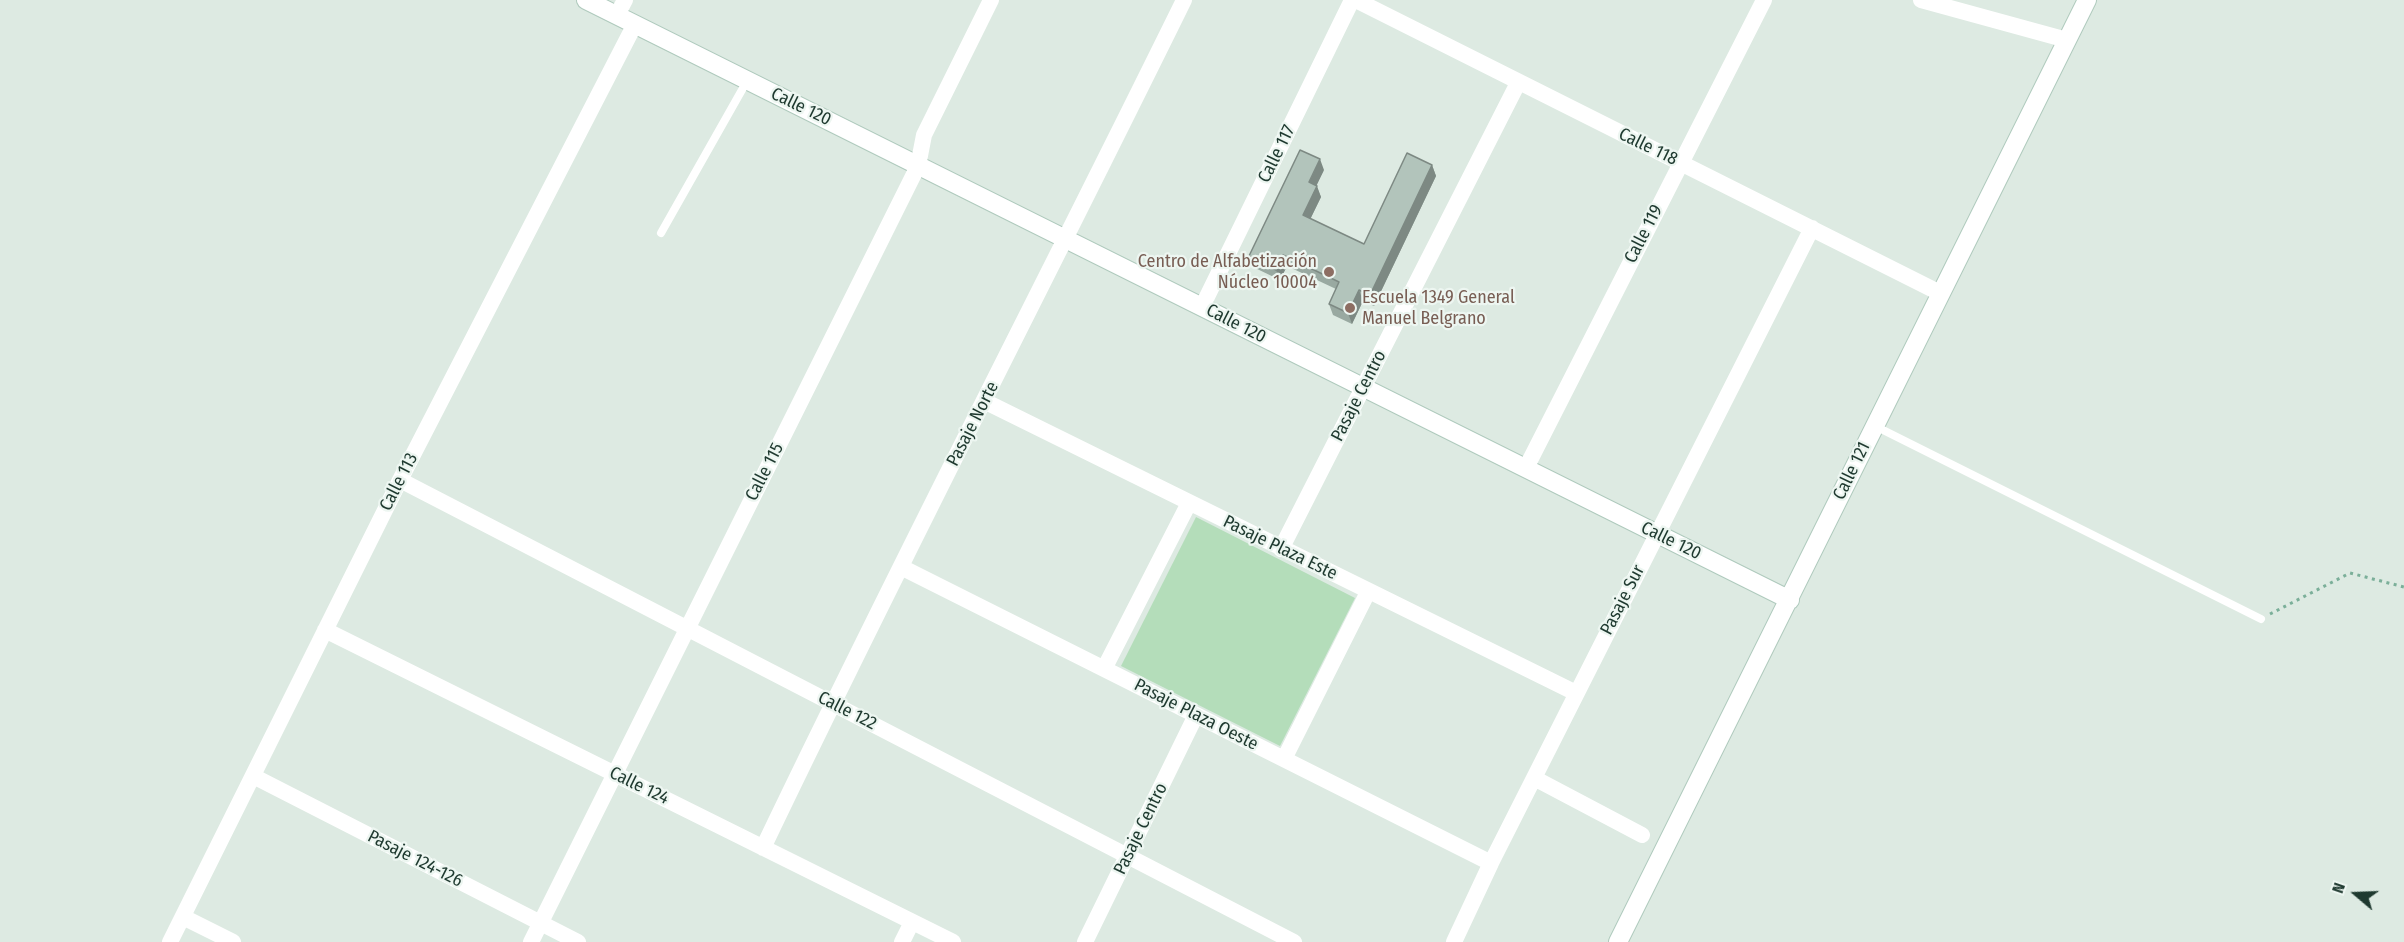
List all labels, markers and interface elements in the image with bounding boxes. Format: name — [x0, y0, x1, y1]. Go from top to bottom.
street label: Calle 120 — [767, 83, 835, 131]
street label: Calle 117 — [1254, 122, 1300, 186]
street label: Calle 118 — [1615, 124, 1681, 170]
street label: Calle 119 — [1620, 201, 1668, 267]
place label: Centro de Alfabetización Núcleo 10004 — [1138, 251, 1317, 294]
marker: Centro de Alfabetización Núcleo 10004 — [1322, 265, 1336, 279]
place label: Escuela 1349 General Manuel Belgrano — [1362, 287, 1515, 330]
street label: Calle 120 — [1202, 300, 1270, 348]
marker: Escuela 1349 General Manuel Belgrano — [1343, 301, 1357, 315]
street label: Pasaje Centro — [1327, 347, 1391, 445]
street label: Pasaje Norte — [942, 378, 1004, 470]
street label: Calle 115 — [741, 439, 789, 505]
street label: Calle 121 — [1829, 439, 1875, 503]
street label: Calle 113 — [375, 449, 423, 515]
street label: Pasaje Plaza Este — [1219, 511, 1341, 585]
street label: Calle 120 — [1637, 517, 1705, 565]
street label: Pasaje Sur — [1596, 561, 1650, 639]
street label: Pasaje Plaza Oeste — [1130, 674, 1262, 756]
street label: Calle 122 — [814, 687, 880, 735]
street label: Calle 124 — [606, 762, 672, 810]
street label: Pasaje Centro — [1110, 780, 1172, 878]
street label: Pasaje 124-126 — [364, 826, 466, 892]
north arrow — [2326, 864, 2386, 924]
text: N — [2328, 880, 2349, 896]

